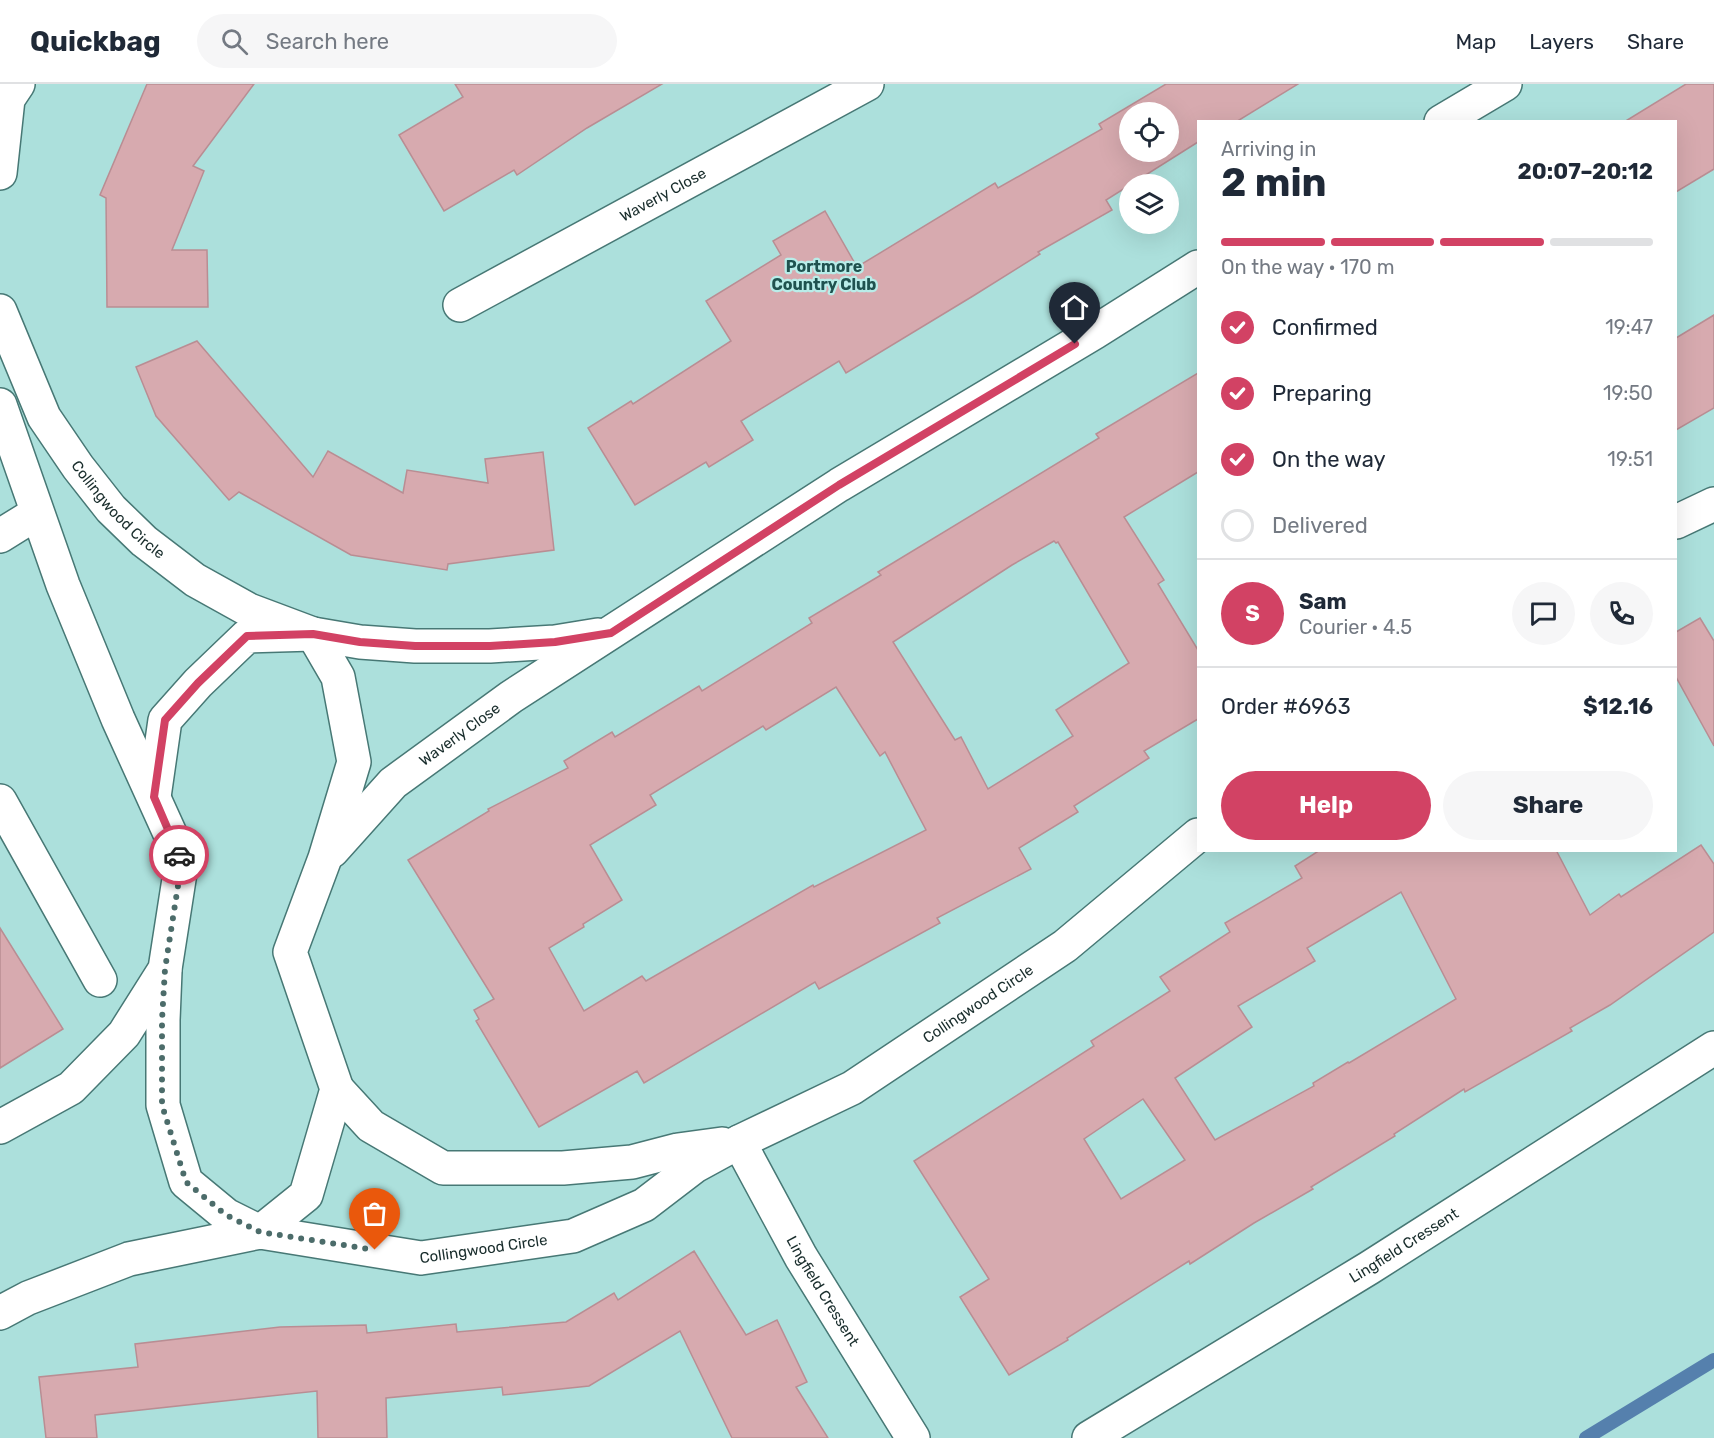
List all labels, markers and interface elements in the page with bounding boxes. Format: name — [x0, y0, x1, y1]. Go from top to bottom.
search box — [197, 14, 617, 68]
text: Quickbag — [30, 25, 161, 58]
icon: search — [218, 25, 251, 58]
text: Search here — [266, 28, 389, 55]
text: Map — [1455, 29, 1496, 54]
text: Layers — [1529, 29, 1594, 54]
text: Share — [1627, 29, 1684, 54]
map controls — [1119, 102, 1179, 234]
button: locate — [1119, 102, 1179, 162]
text: Arriving in — [1221, 137, 1316, 161]
text: 20:07–20:12 — [1518, 158, 1653, 185]
text: 2 min — [1221, 160, 1327, 206]
street label: Waverly Close — [617, 164, 709, 225]
button: layers — [1119, 174, 1179, 234]
text: On the way · 170 m — [1221, 255, 1394, 279]
district label: Portmore Country Club — [772, 257, 876, 294]
pin — [1049, 282, 1100, 344]
icon: home — [1058, 291, 1091, 324]
icon: check — [1221, 311, 1254, 344]
text: Confirmed — [1272, 314, 1378, 341]
text: 19:47 — [1605, 315, 1653, 339]
icon: check — [1221, 377, 1254, 410]
text: Preparing — [1272, 380, 1372, 407]
text: 19:50 — [1603, 381, 1653, 405]
icon: check — [1221, 443, 1254, 476]
text: On the way — [1272, 446, 1386, 473]
text: 19:51 — [1607, 447, 1653, 471]
street label: Collingwood Circle — [67, 457, 168, 563]
text: Delivered — [1272, 512, 1368, 539]
button: chat — [1512, 582, 1575, 645]
button: phone — [1590, 582, 1653, 645]
text: Sam — [1299, 588, 1347, 615]
text: S — [1245, 600, 1260, 627]
text: Courier · 4.5 — [1299, 615, 1412, 639]
text: Order #6963 — [1221, 693, 1351, 720]
text: $12.16 — [1583, 693, 1653, 720]
street label: Waverly Close — [416, 699, 504, 770]
button: Help — [1221, 771, 1431, 840]
button: Share — [1443, 771, 1653, 840]
courier — [149, 825, 209, 885]
icon: car — [163, 839, 196, 872]
street label: Collingwood Circle — [919, 961, 1037, 1047]
pin — [349, 1188, 400, 1250]
icon: bag — [358, 1197, 391, 1230]
street label: Lingfield Cressent — [1346, 1204, 1462, 1287]
street label: Collingwood Circle — [418, 1231, 549, 1267]
street label: Lingfield Cressent — [782, 1233, 863, 1350]

